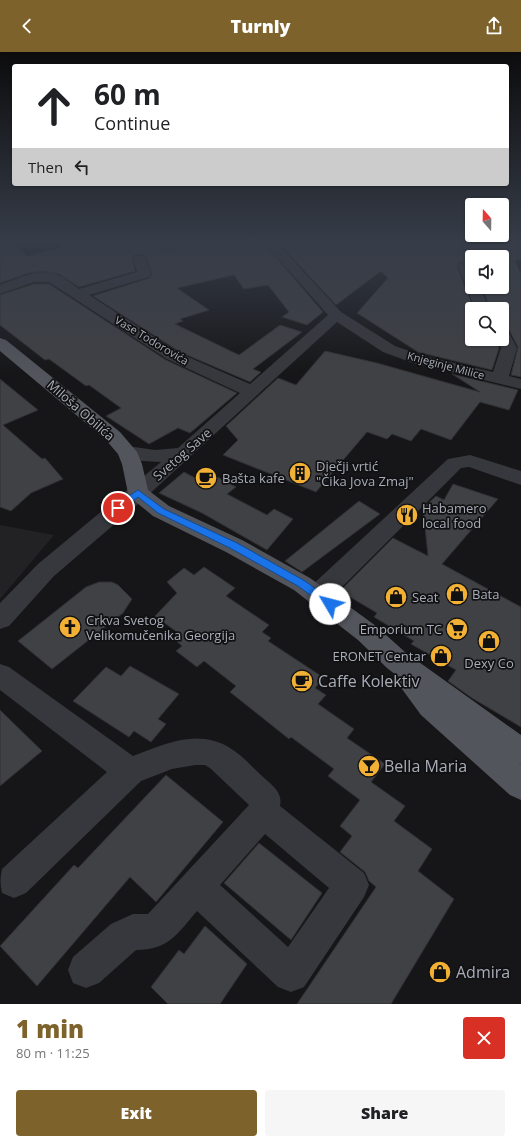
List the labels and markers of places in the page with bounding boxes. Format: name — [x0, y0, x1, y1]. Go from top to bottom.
place label: Dječji vrtić "Čika Jova Zmaj" — [316, 457, 414, 490]
building icon: Dječji vrtić "Čika Jova Zmaj" — [287, 460, 313, 486]
cafe icon: Bašta kafe — [193, 465, 219, 491]
place label: Bašta kafe — [222, 469, 285, 487]
pin — [101, 491, 135, 525]
place label: Habamero local food — [422, 499, 487, 532]
restaurant icon: Habamero local food — [394, 502, 420, 528]
shop icon: Bata — [444, 581, 470, 607]
shop icon: Seat — [383, 584, 409, 610]
place label: Bata — [472, 585, 499, 603]
place label: Seat — [412, 588, 439, 606]
place label: Crkva Svetog Velikomučenika Georgija — [86, 611, 235, 644]
church icon: Crkva Svetog Velikomučenika Georgija — [57, 614, 83, 640]
supermarket icon: Emporium TC — [444, 616, 470, 642]
place label: Emporium TC — [360, 620, 442, 638]
shop icon: Dexy Co — [476, 628, 502, 654]
shop icon: ERONET Centar — [428, 643, 454, 669]
place label: ERONET Centar — [332, 647, 427, 665]
place label: Dexy Co — [464, 654, 514, 672]
cafe icon: Caffe Kolektiv — [289, 668, 315, 694]
place label: Caffe Kolektiv — [318, 670, 419, 692]
bar icon: Bella Maria — [356, 753, 382, 779]
place label: Bella Maria — [384, 755, 467, 777]
shop icon: Admira — [427, 959, 453, 985]
place label: Admira — [456, 961, 510, 983]

